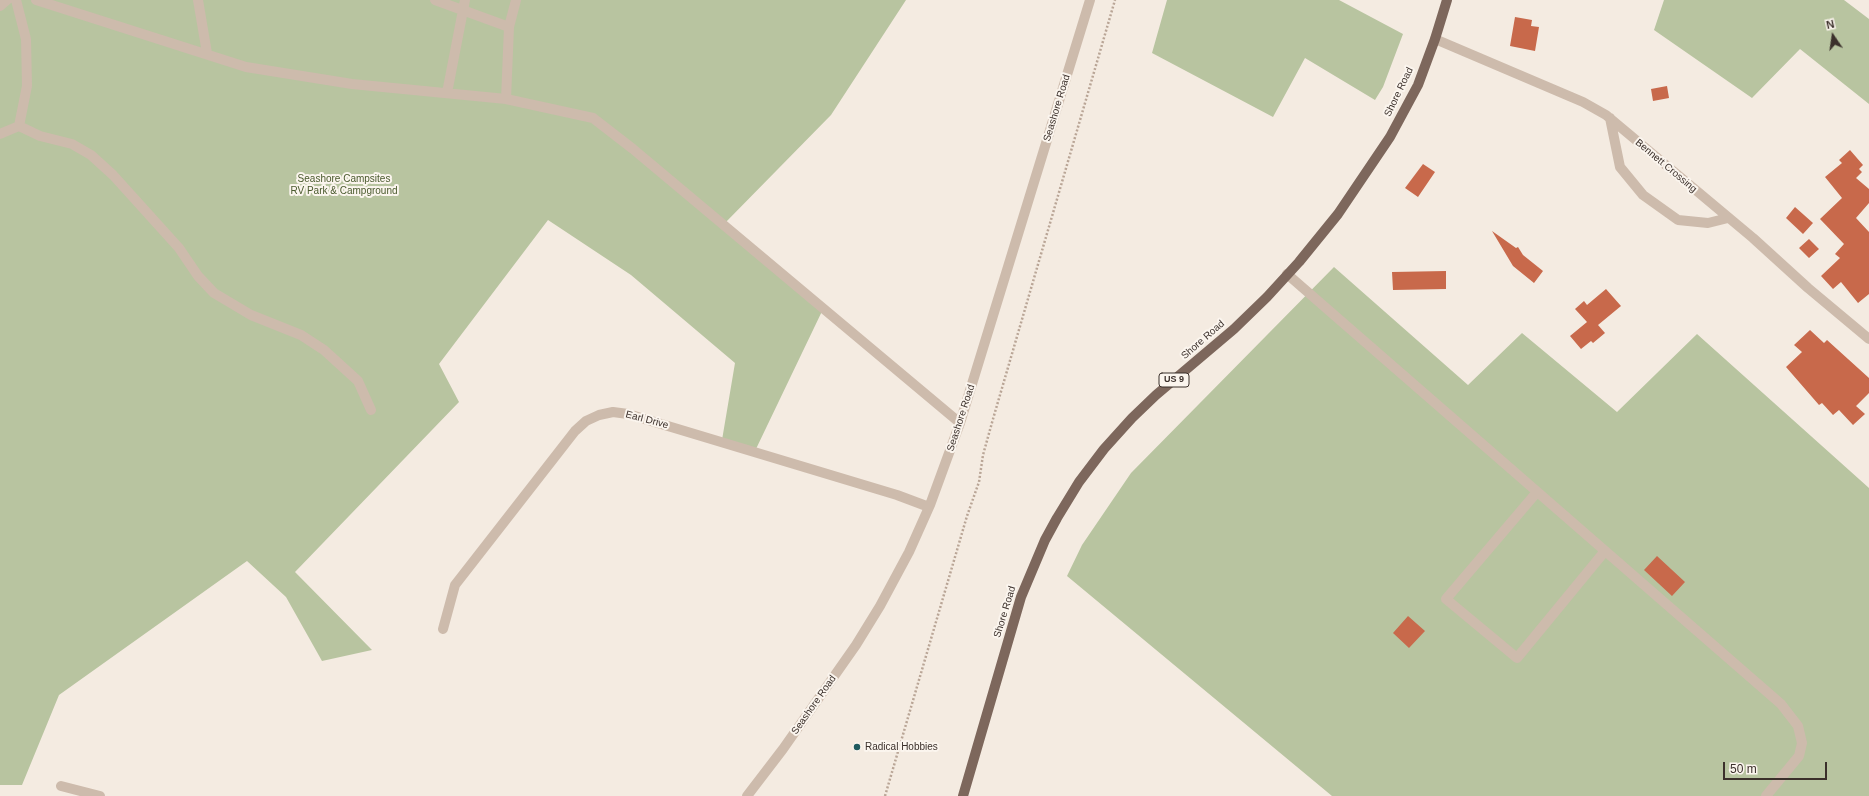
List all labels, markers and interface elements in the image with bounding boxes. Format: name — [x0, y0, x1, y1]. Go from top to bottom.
north arrow — [1813, 16, 1853, 56]
text: N — [1825, 18, 1836, 31]
street label: Shore Road — [1382, 65, 1416, 119]
street label: Seashore Road — [1041, 73, 1073, 143]
street label: Bennett Crossing — [1633, 137, 1699, 195]
park label: Seashore Campsites RV Park & Campground — [290, 173, 398, 196]
street label: Shore Road — [1179, 318, 1227, 362]
road number: US 9 — [1159, 373, 1189, 387]
street label: Seashore Road — [945, 383, 977, 453]
street label: Earl Drive — [624, 409, 670, 431]
street label: Shore Road — [991, 585, 1019, 639]
street label: Seashore Road — [789, 673, 839, 737]
place label: Radical Hobbies — [865, 741, 938, 753]
marker: Radical Hobbies — [852, 742, 862, 752]
scale bar — [1725, 754, 1829, 780]
text: 50 m — [1730, 762, 1757, 776]

